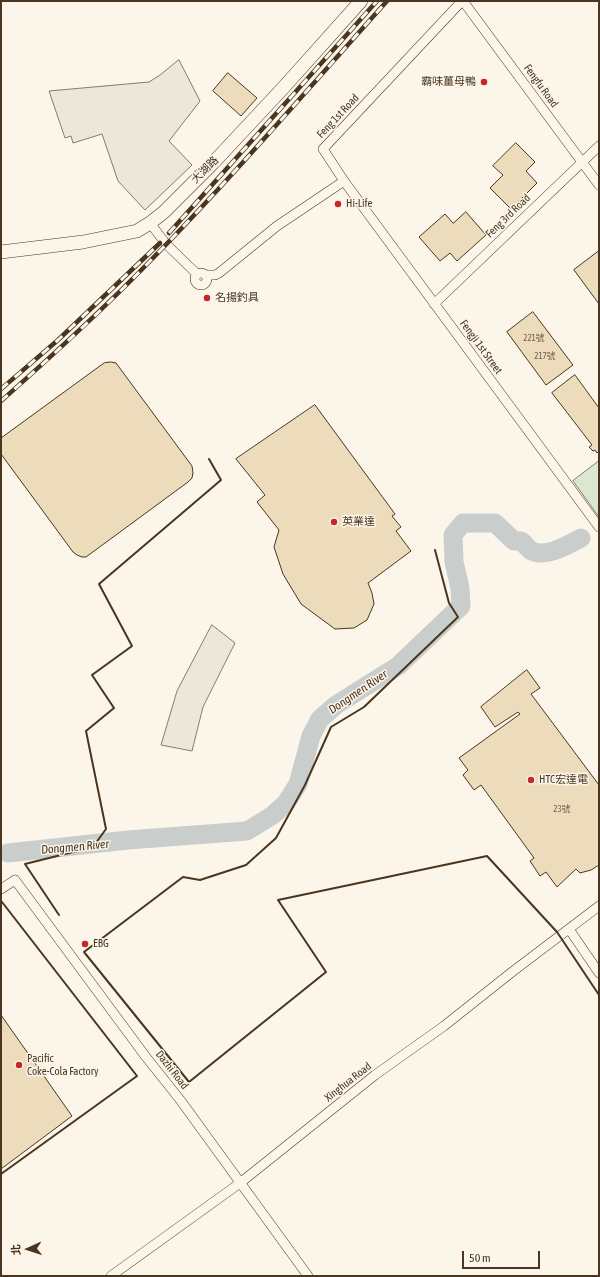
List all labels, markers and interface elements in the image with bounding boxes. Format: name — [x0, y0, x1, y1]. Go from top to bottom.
street label: Fengfu Road — [521, 62, 561, 110]
place label: 霸味薑母鴨 — [421, 75, 476, 89]
marker: 霸味薑母鴨 — [479, 77, 489, 87]
street label: Feng 1st Road — [314, 91, 362, 141]
street label: 大湖路 — [189, 154, 221, 186]
street label: Feng 3rd Road — [483, 191, 533, 241]
place label: Hi-Life — [346, 197, 372, 211]
marker: Hi-Life — [333, 199, 343, 209]
place label: 名揚釣具 — [215, 291, 259, 305]
marker: 名揚釣具 — [202, 293, 212, 303]
street label: Fengji 1st Street — [457, 317, 505, 377]
house number: 221號 — [523, 333, 545, 343]
house number: 217號 — [534, 351, 556, 361]
place label: 英業達 — [342, 515, 375, 529]
marker: 英業達 — [329, 517, 339, 527]
water label: Dongmen River — [326, 667, 390, 717]
place label: HTC宏達電 — [539, 773, 588, 787]
marker: HTC宏達電 — [526, 775, 536, 785]
house number: 23號 — [553, 804, 571, 814]
water label: Dongmen River — [41, 837, 109, 857]
place label: EBG — [93, 937, 109, 951]
marker: EBG — [80, 939, 90, 949]
street label: Dazhi Road — [153, 1048, 191, 1092]
place label: Pacific Coke-Cola Factory — [27, 1052, 99, 1078]
marker: Pacific Coke-Cola Factory — [14, 1060, 24, 1070]
street label: Xinghua Road — [322, 1060, 374, 1104]
north arrow — [8, 1229, 48, 1269]
scale bar — [464, 1243, 542, 1269]
text: 北 — [10, 1244, 22, 1255]
text: 50 m — [469, 1251, 491, 1265]

